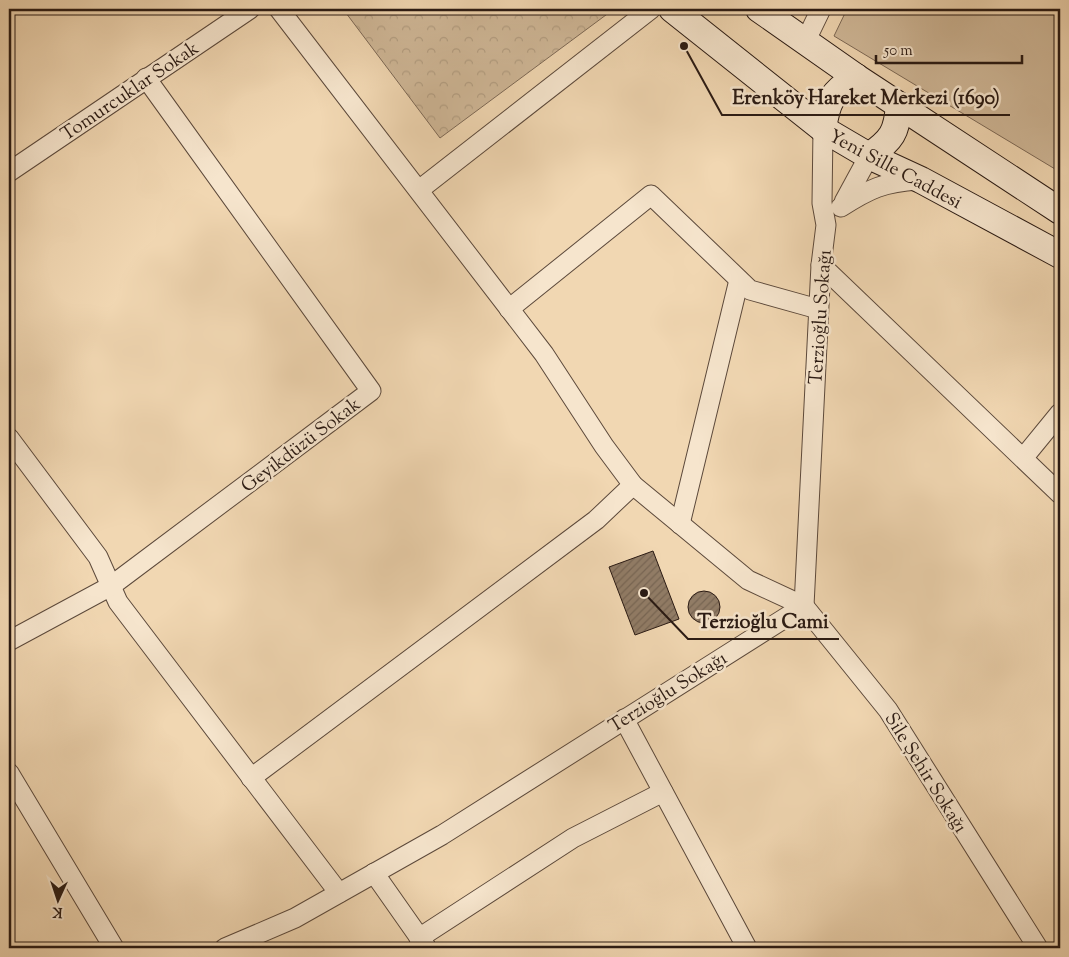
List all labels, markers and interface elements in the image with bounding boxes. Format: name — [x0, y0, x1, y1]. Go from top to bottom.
scale bar — [876, 32, 1023, 64]
street label: Tomurcuklar Sokak — [56, 35, 205, 148]
text: 50 m — [883, 41, 913, 62]
callout: Erenköy Hareket Merkezi (1690) — [722, 80, 1010, 115]
text: Erenköy Hareket Merkezi (1690) — [732, 85, 1000, 114]
street label: Yeni Sille Caddesi — [823, 124, 966, 217]
street label: Terzioğlu Sokağı — [803, 249, 840, 385]
street label: Geyikdüzü Sokak — [236, 392, 368, 500]
callout: Terzioğlu Cami — [688, 604, 839, 639]
text: Terzioğlu Cami — [697, 609, 829, 638]
street label: Terzioğlu Sokağı — [604, 646, 733, 740]
street label: Sile Şehir Sokağı — [877, 708, 973, 839]
north arrow — [32, 874, 82, 924]
text: K — [51, 901, 63, 921]

